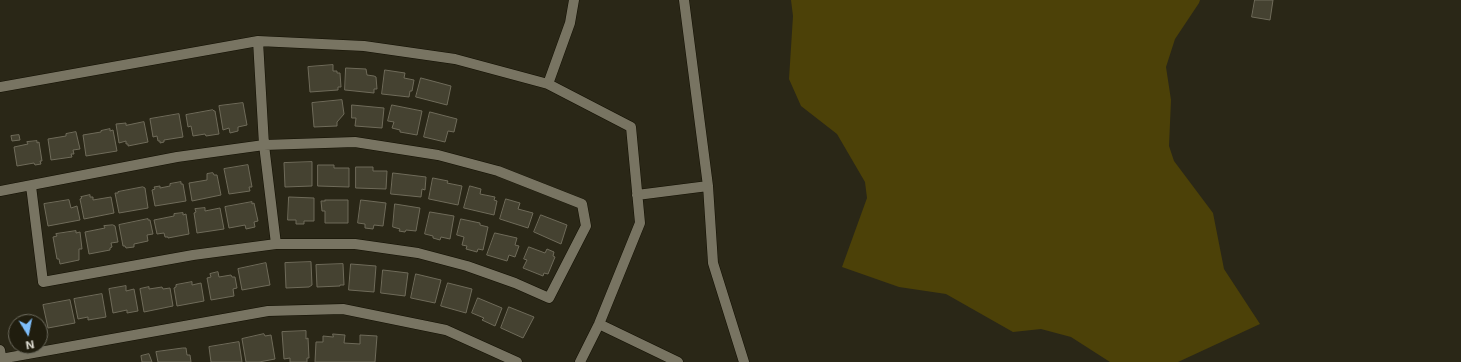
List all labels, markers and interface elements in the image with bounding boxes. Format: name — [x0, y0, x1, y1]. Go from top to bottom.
north arrow — [8, 314, 48, 354]
text: N — [25, 337, 35, 352]

